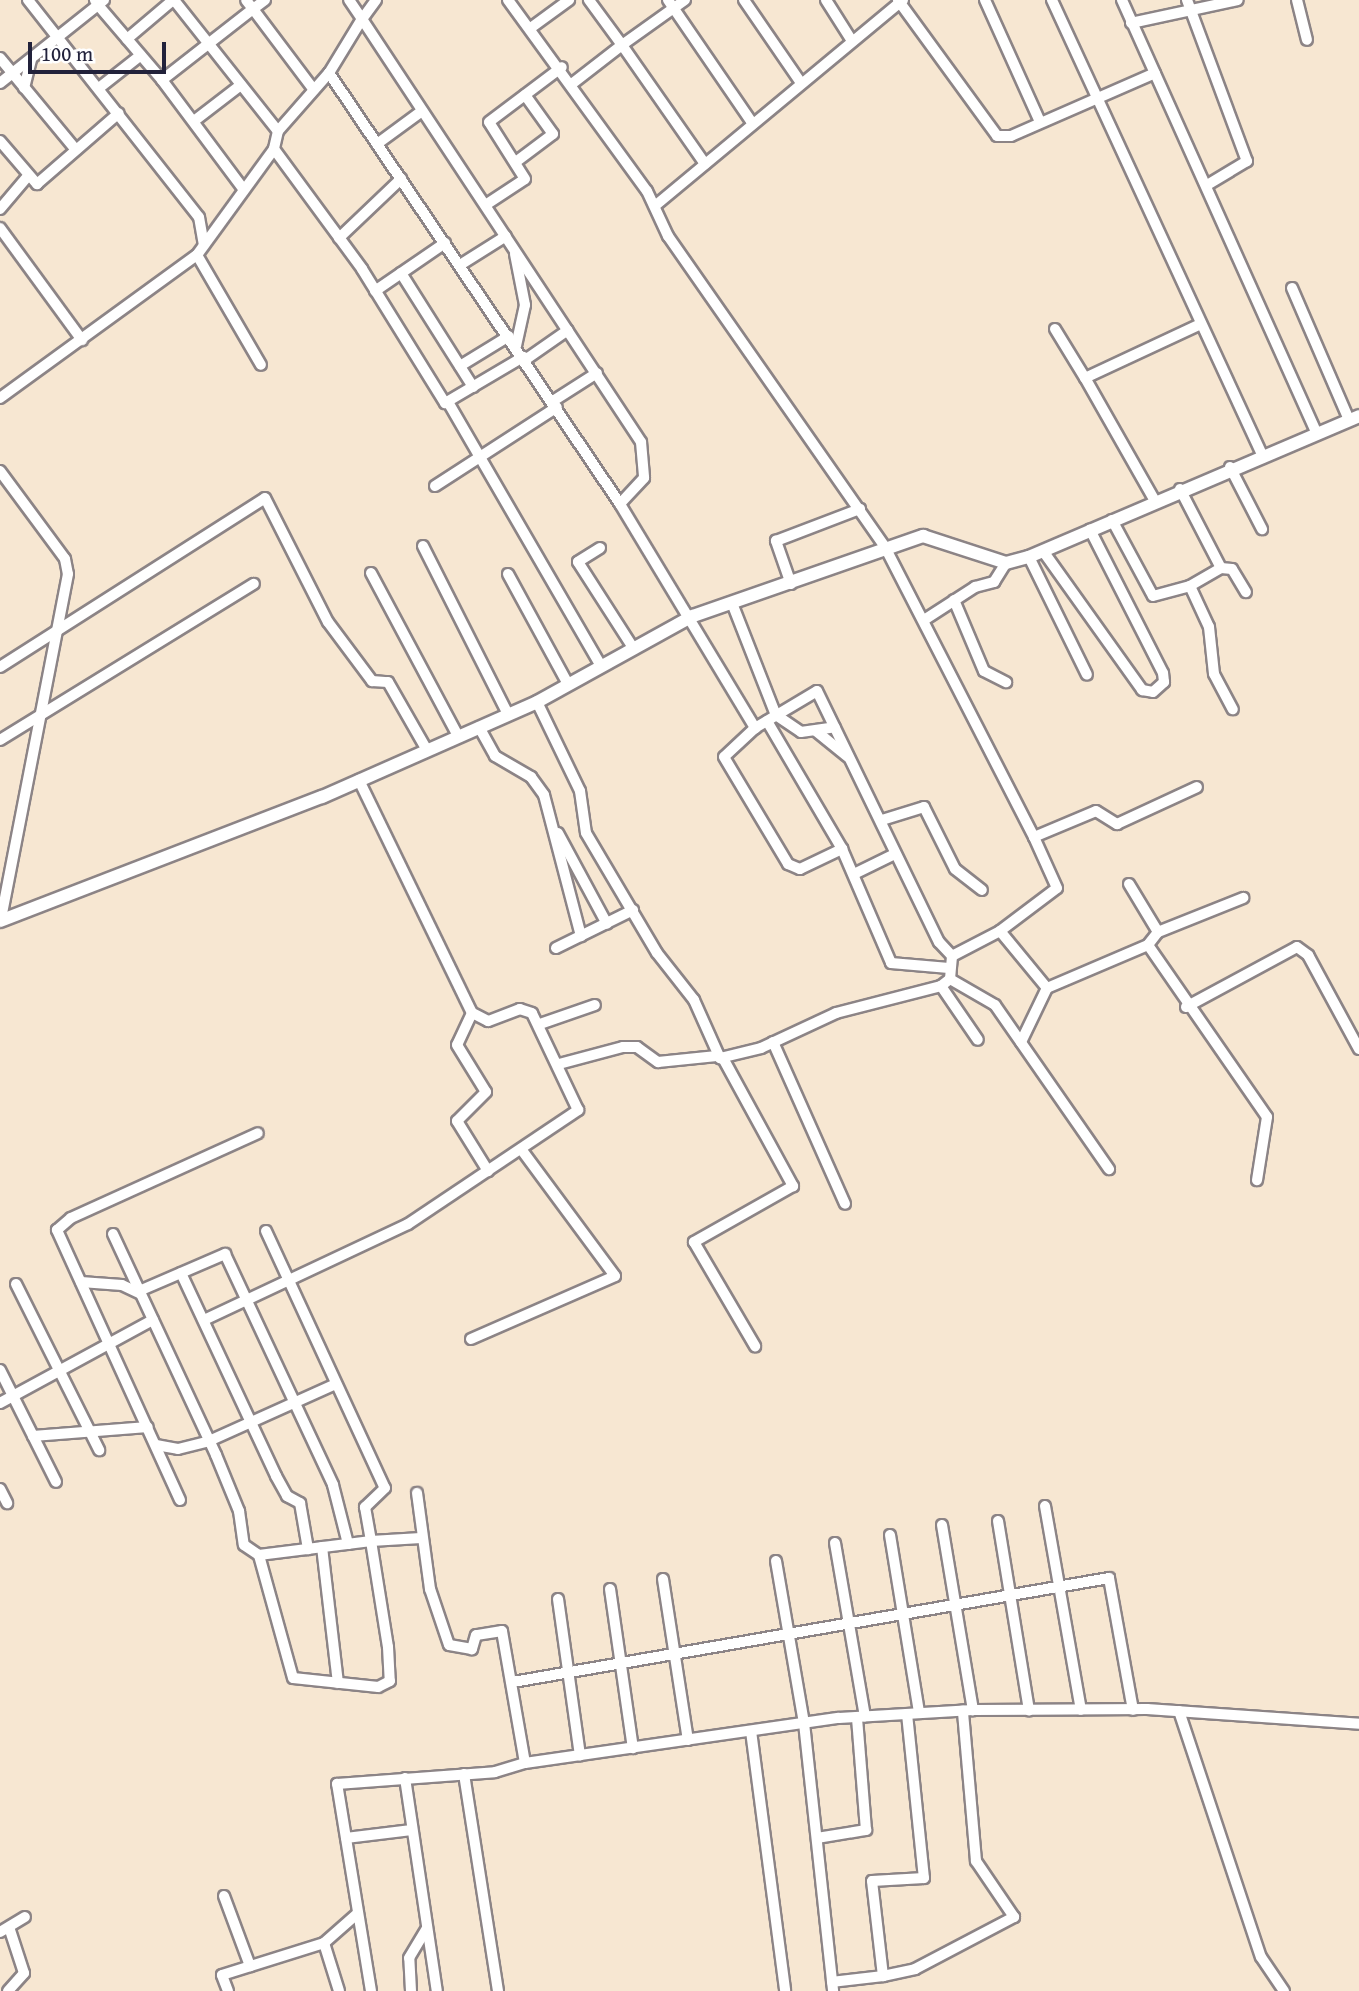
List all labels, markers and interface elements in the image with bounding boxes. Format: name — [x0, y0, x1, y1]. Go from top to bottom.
scale bar — [32, 28, 170, 72]
text: 100 m — [41, 38, 93, 69]

